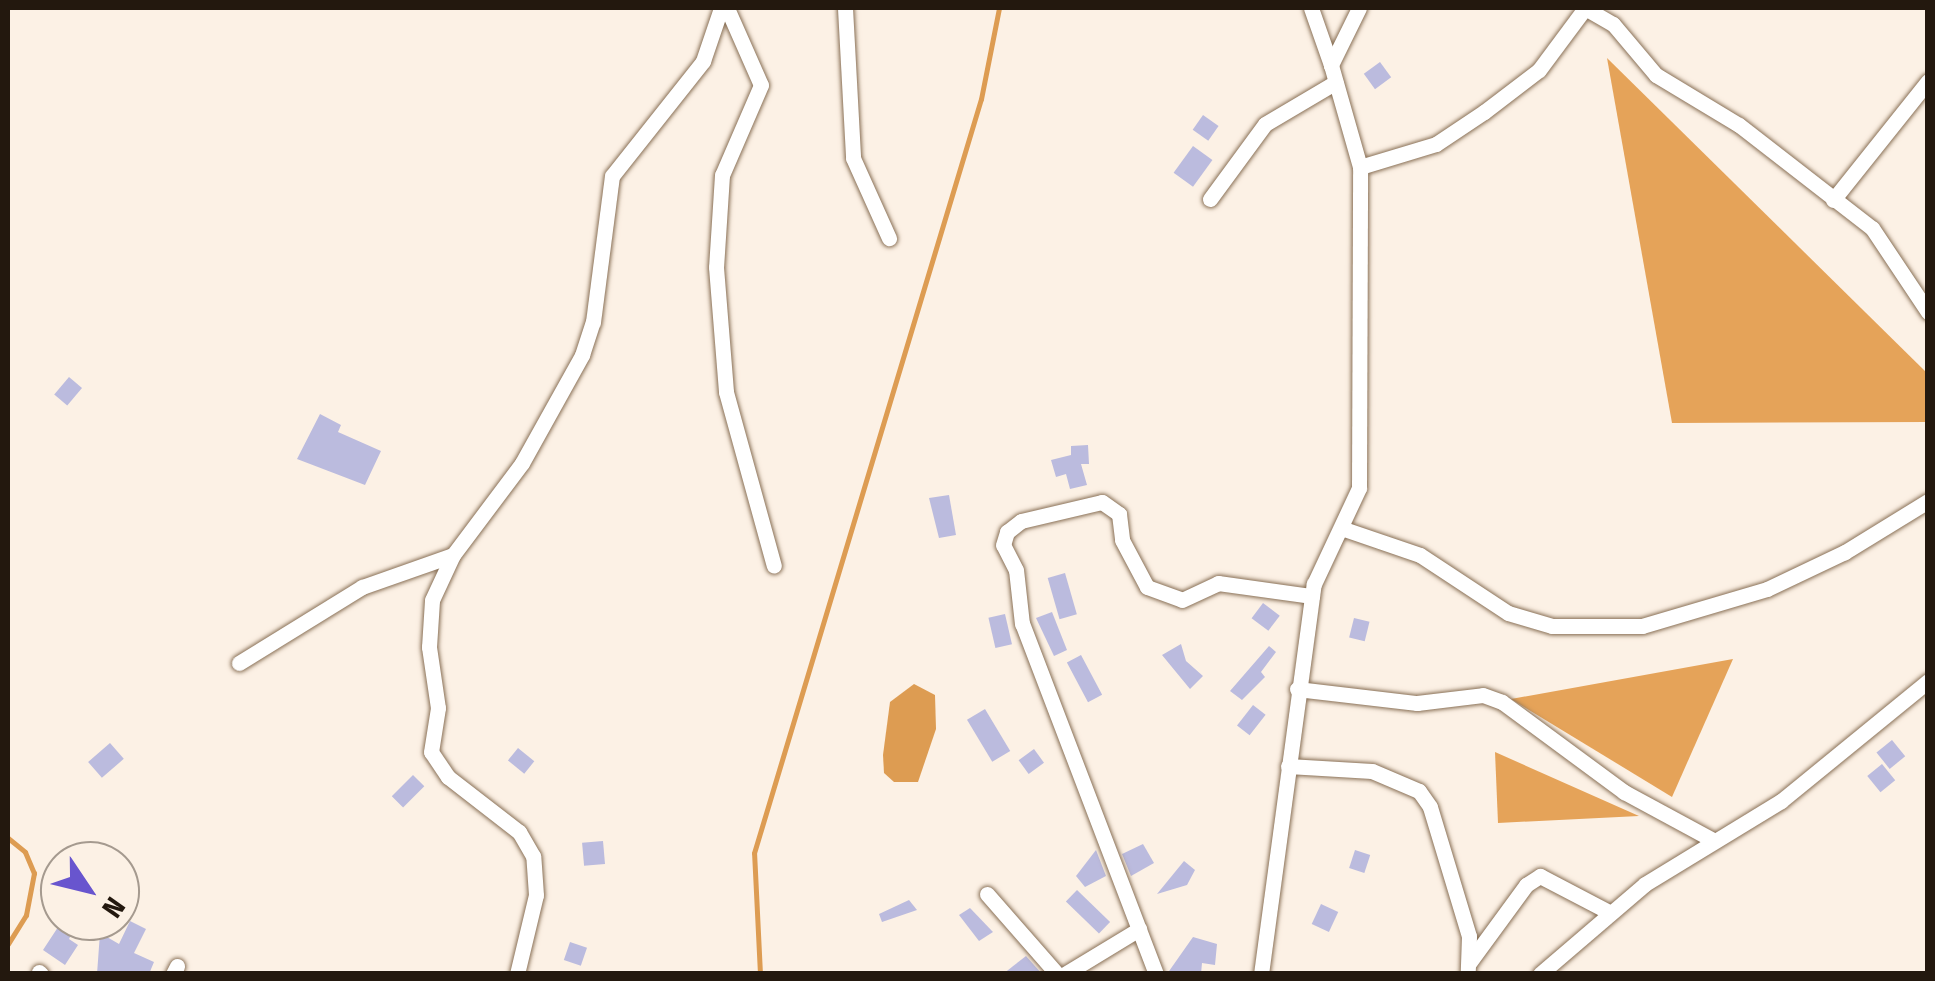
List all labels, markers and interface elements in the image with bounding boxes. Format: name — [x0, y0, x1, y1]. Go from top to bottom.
north arrow — [40, 841, 140, 941]
text: N — [95, 891, 132, 924]

